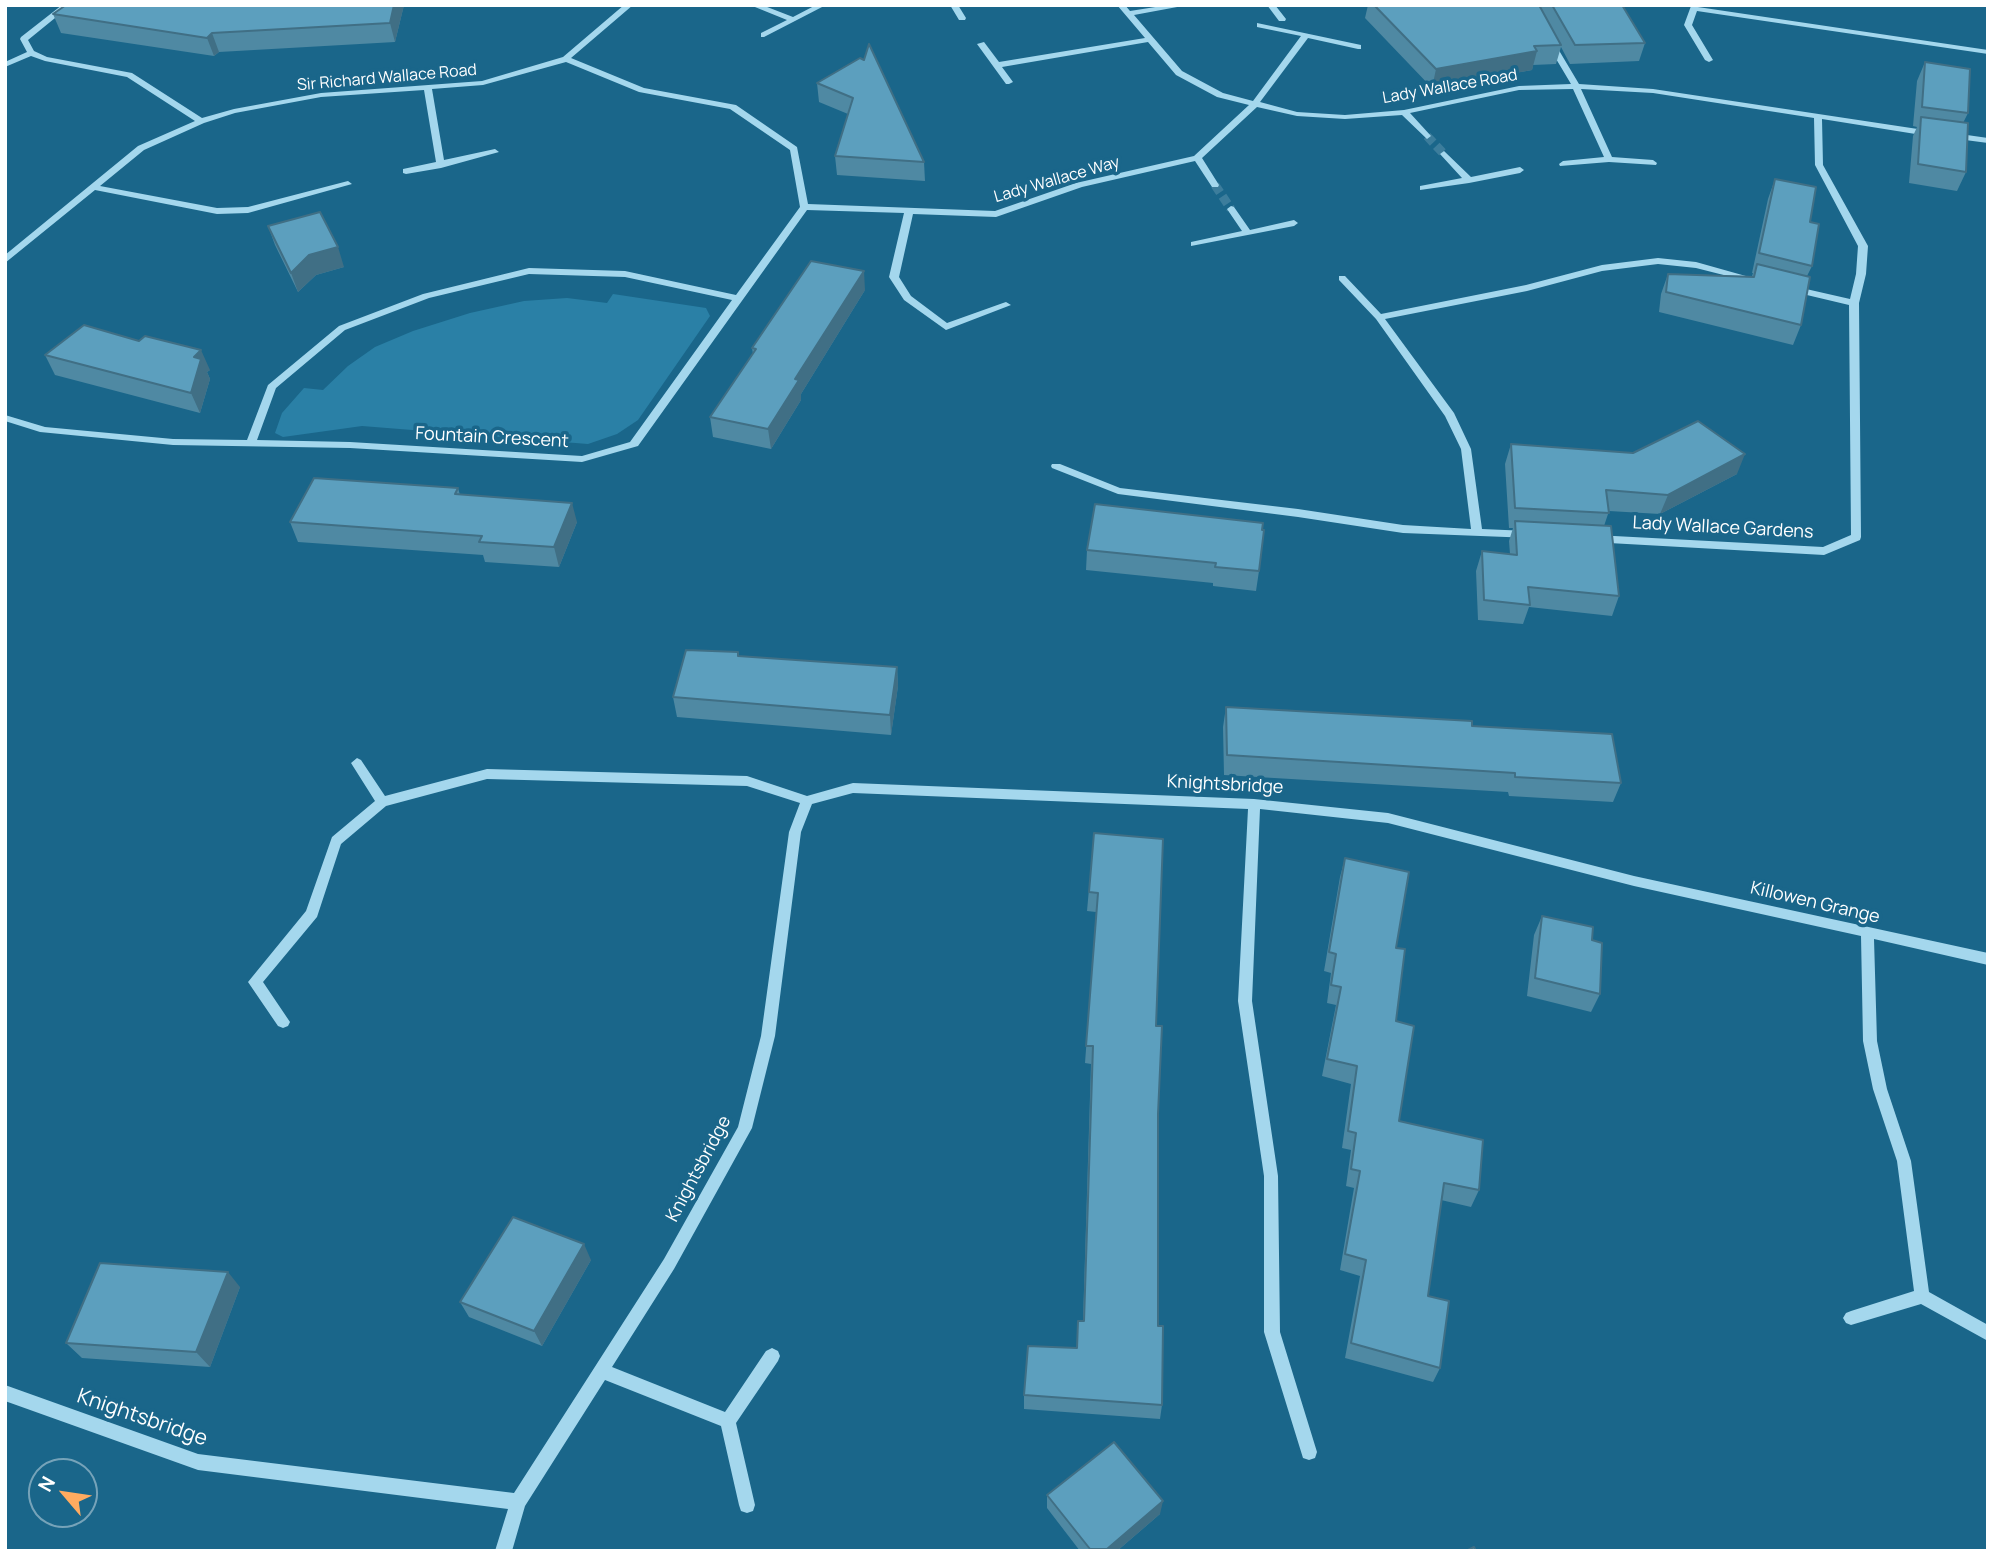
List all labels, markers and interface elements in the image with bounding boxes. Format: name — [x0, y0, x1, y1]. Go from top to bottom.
street label: Sir Richard Wallace Road — [296, 61, 478, 95]
street label: Lady Wallace Road — [1381, 66, 1519, 108]
street label: Lady Wallace Way — [992, 153, 1122, 207]
street label: Fountain Crescent — [415, 423, 569, 453]
street label: Lady Wallace Gardens — [1632, 512, 1814, 544]
street label: Knightsbridge — [1166, 771, 1284, 799]
street label: Killowen Grange — [1748, 878, 1882, 928]
street label: Knightsbridge — [662, 1112, 736, 1226]
street label: Knightsbridge — [73, 1384, 211, 1452]
north arrow — [28, 1458, 98, 1528]
text: N — [32, 1472, 61, 1496]

